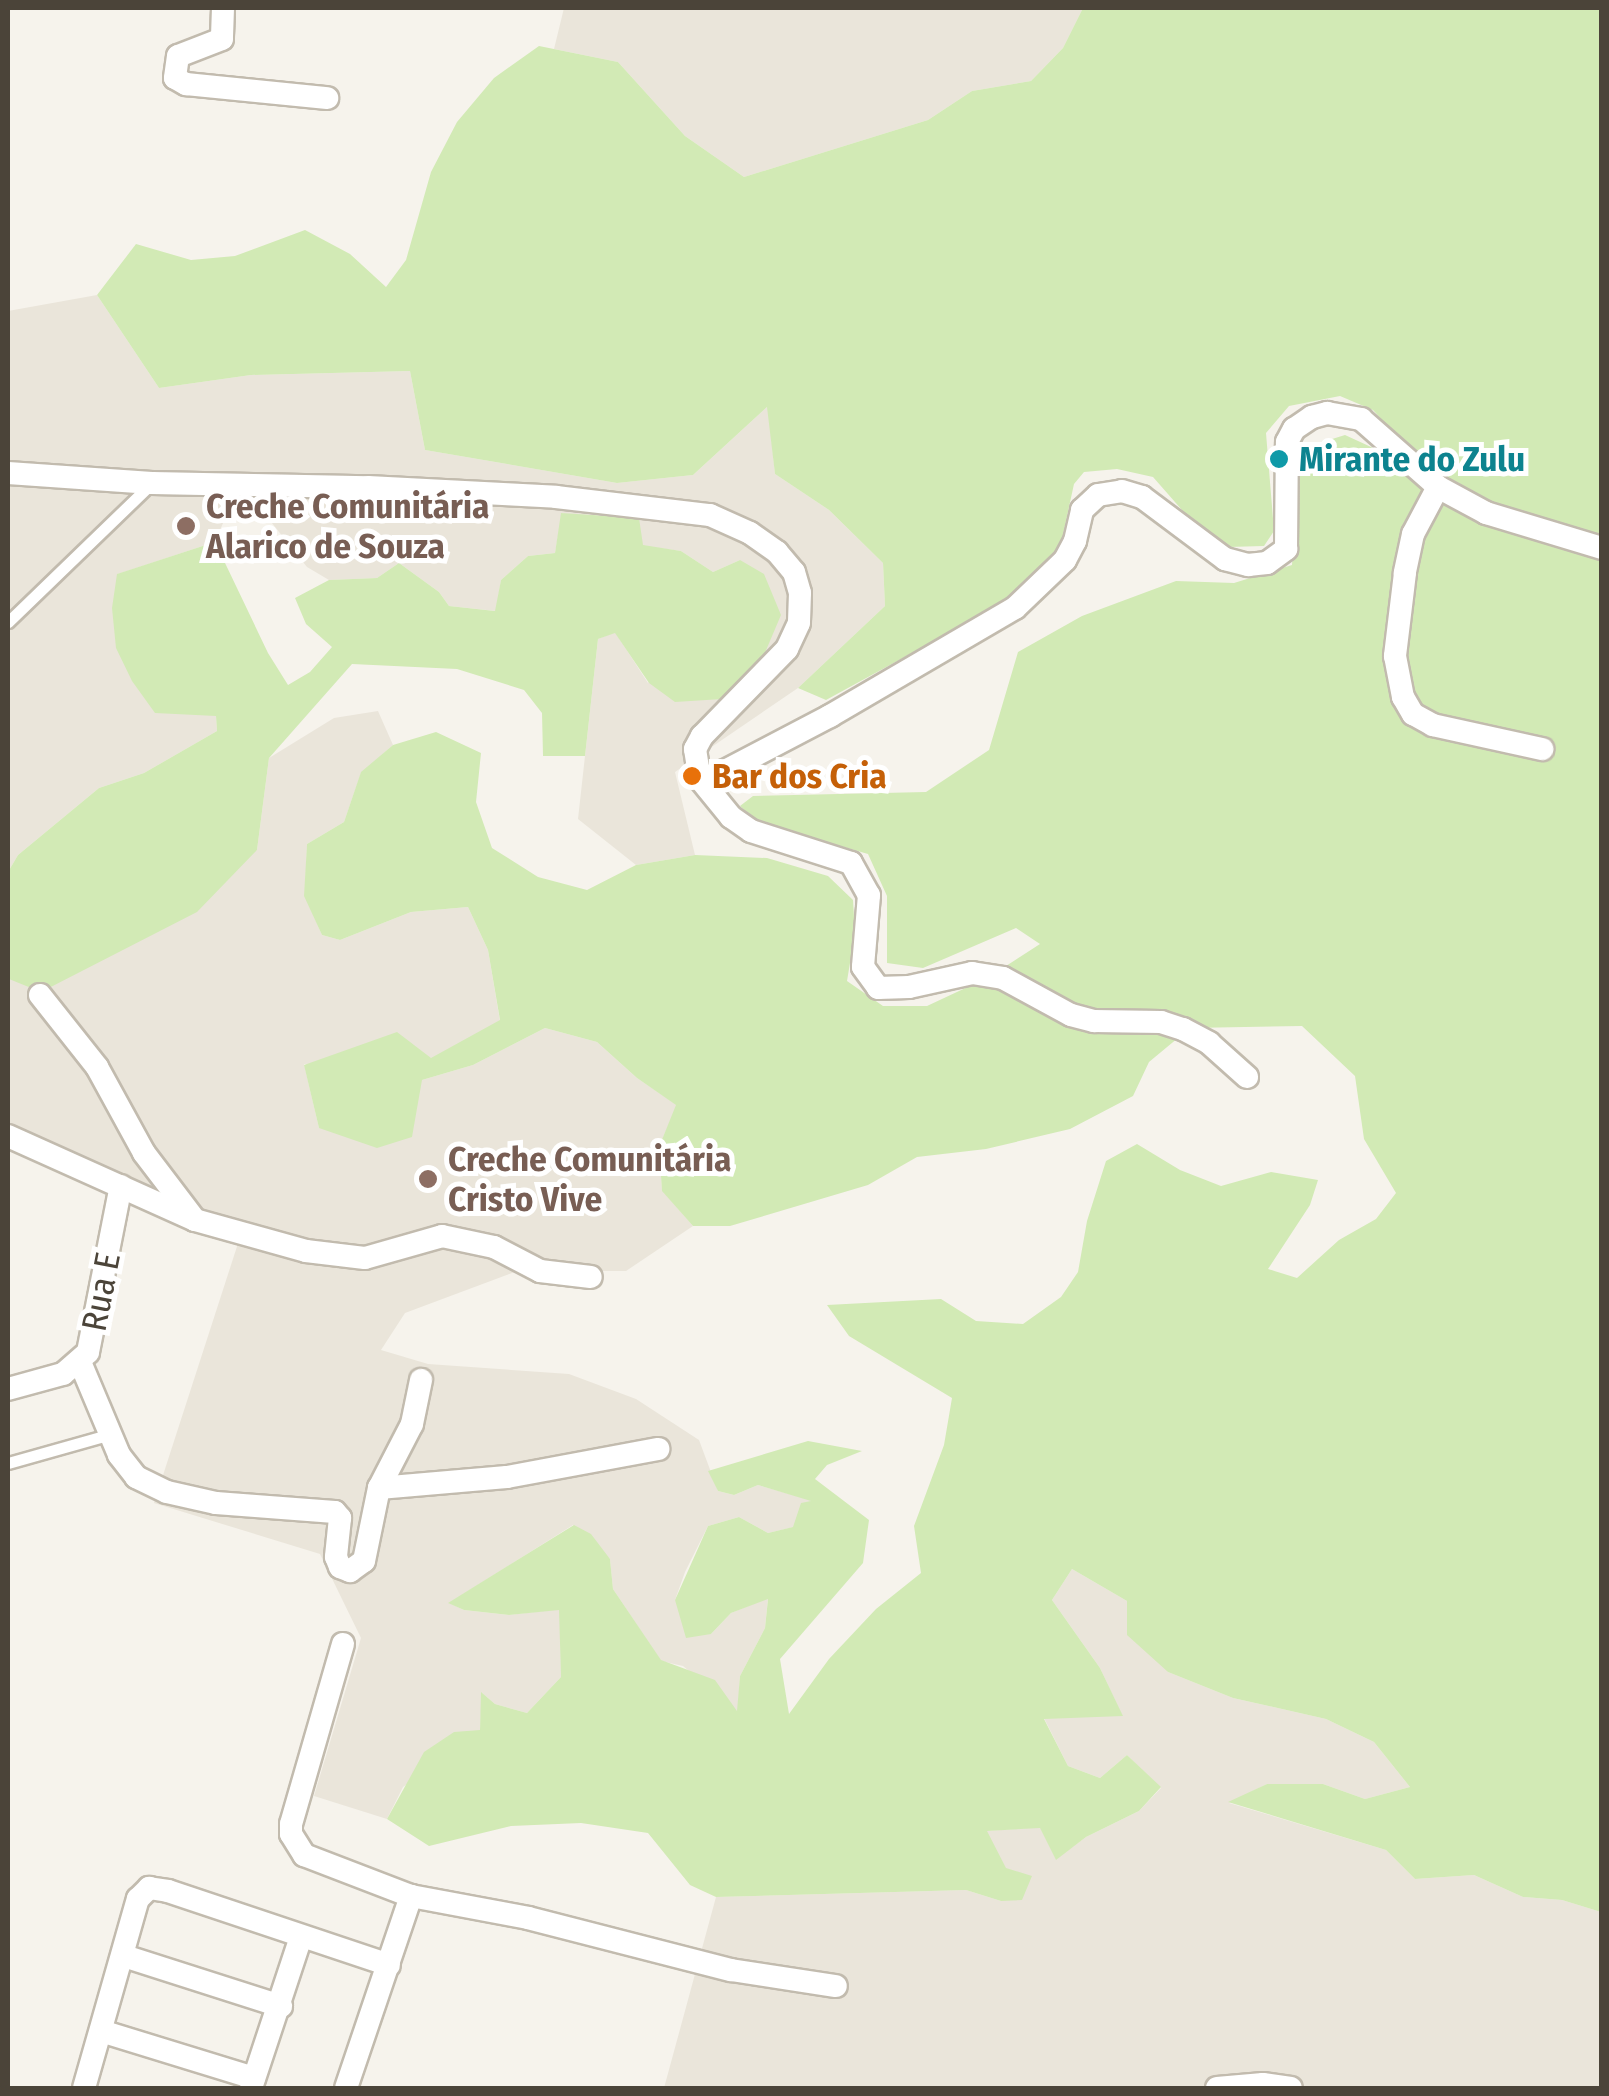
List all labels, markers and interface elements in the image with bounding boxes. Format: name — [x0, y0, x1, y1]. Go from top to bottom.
place label: Mirante do Zulu — [1299, 438, 1525, 480]
marker: Mirante do Zulu — [1268, 448, 1290, 470]
place label: Creche Comunitária Alarico de Souza — [206, 485, 489, 567]
marker: Creche Comunitária Alarico de Souza — [175, 515, 197, 537]
place label: Bar dos Cria — [712, 755, 887, 797]
marker: Bar dos Cria — [681, 765, 703, 787]
place label: Creche Comunitária Cristo Vive — [448, 1138, 731, 1220]
marker: Creche Comunitária Cristo Vive — [417, 1168, 439, 1190]
street label: Rua E — [73, 1249, 129, 1335]

